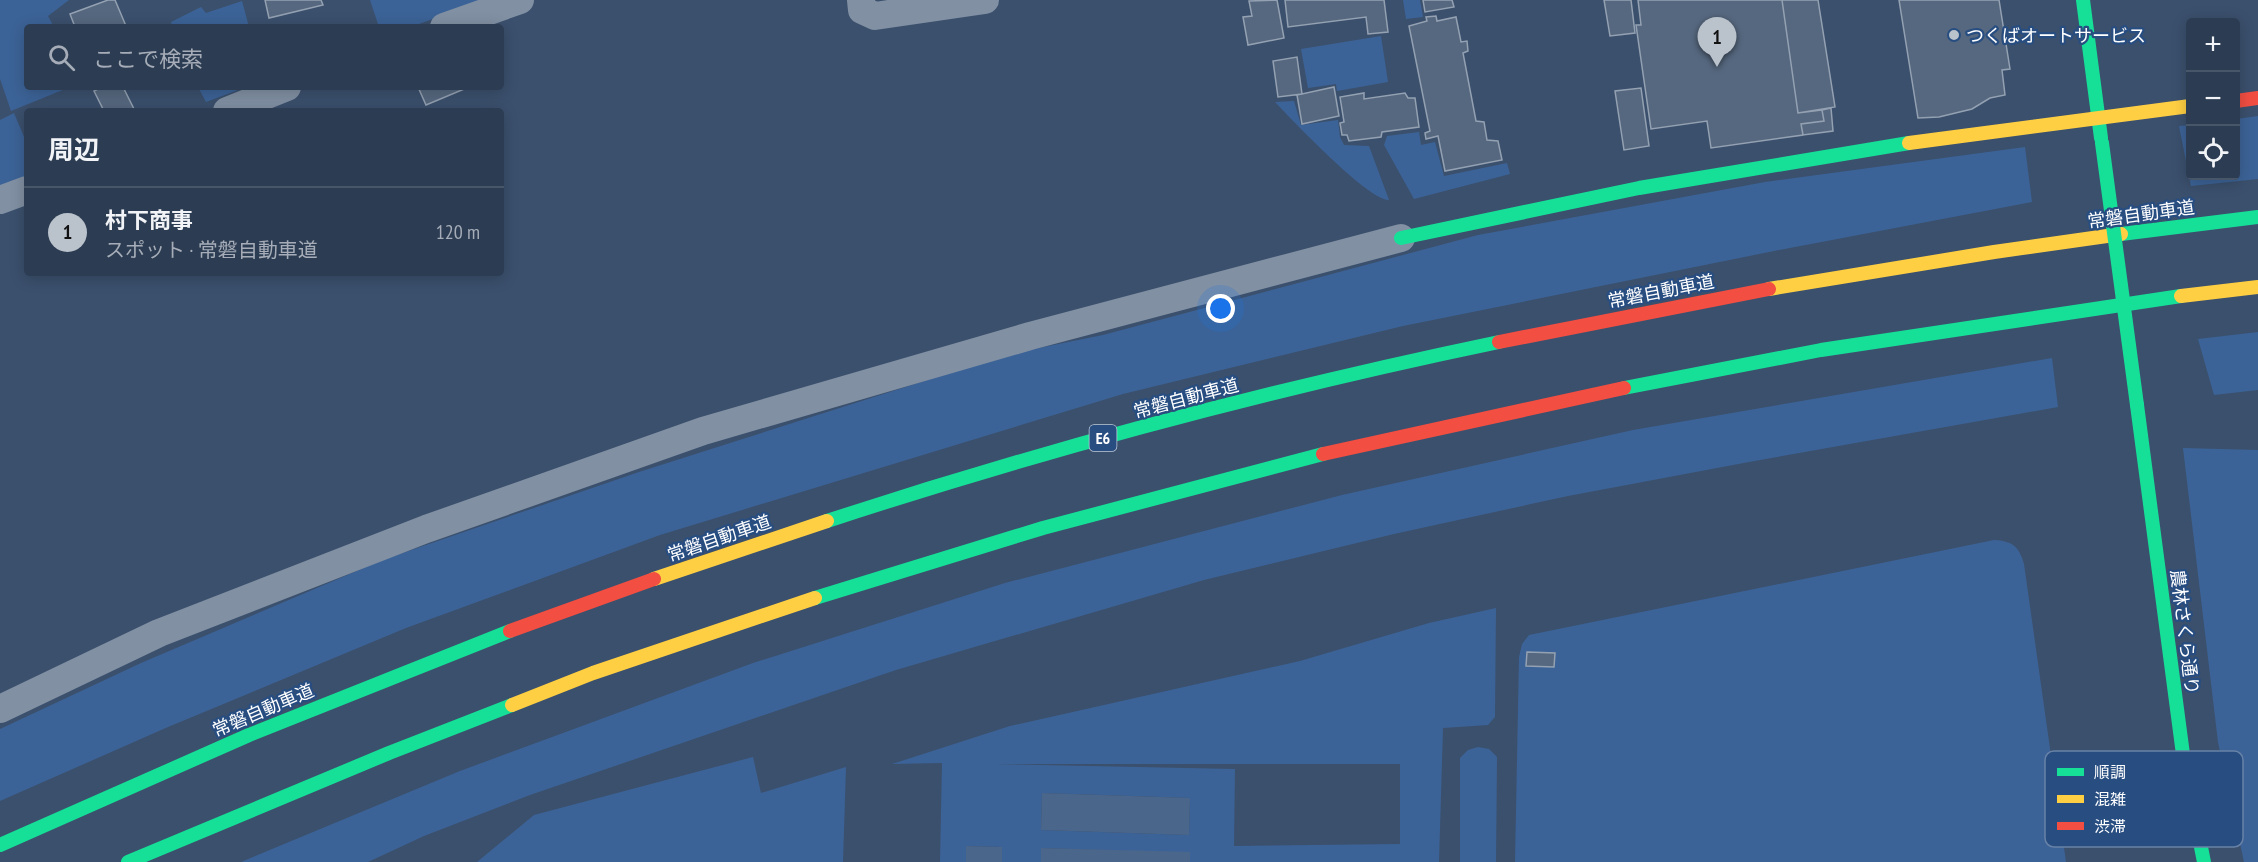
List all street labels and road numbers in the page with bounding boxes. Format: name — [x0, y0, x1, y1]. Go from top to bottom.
street label: 常磐自動車道 — [2086, 195, 2196, 233]
street label: 常磐自動車道 — [1606, 269, 1716, 313]
street label: 常磐自動車道 — [1131, 373, 1241, 423]
road number: E6 — [1090, 425, 1116, 451]
street label: 常磐自動車道 — [664, 510, 774, 566]
street label: 農林さくら通り — [2166, 568, 2204, 696]
street label: 常磐自動車道 — [209, 678, 317, 742]

